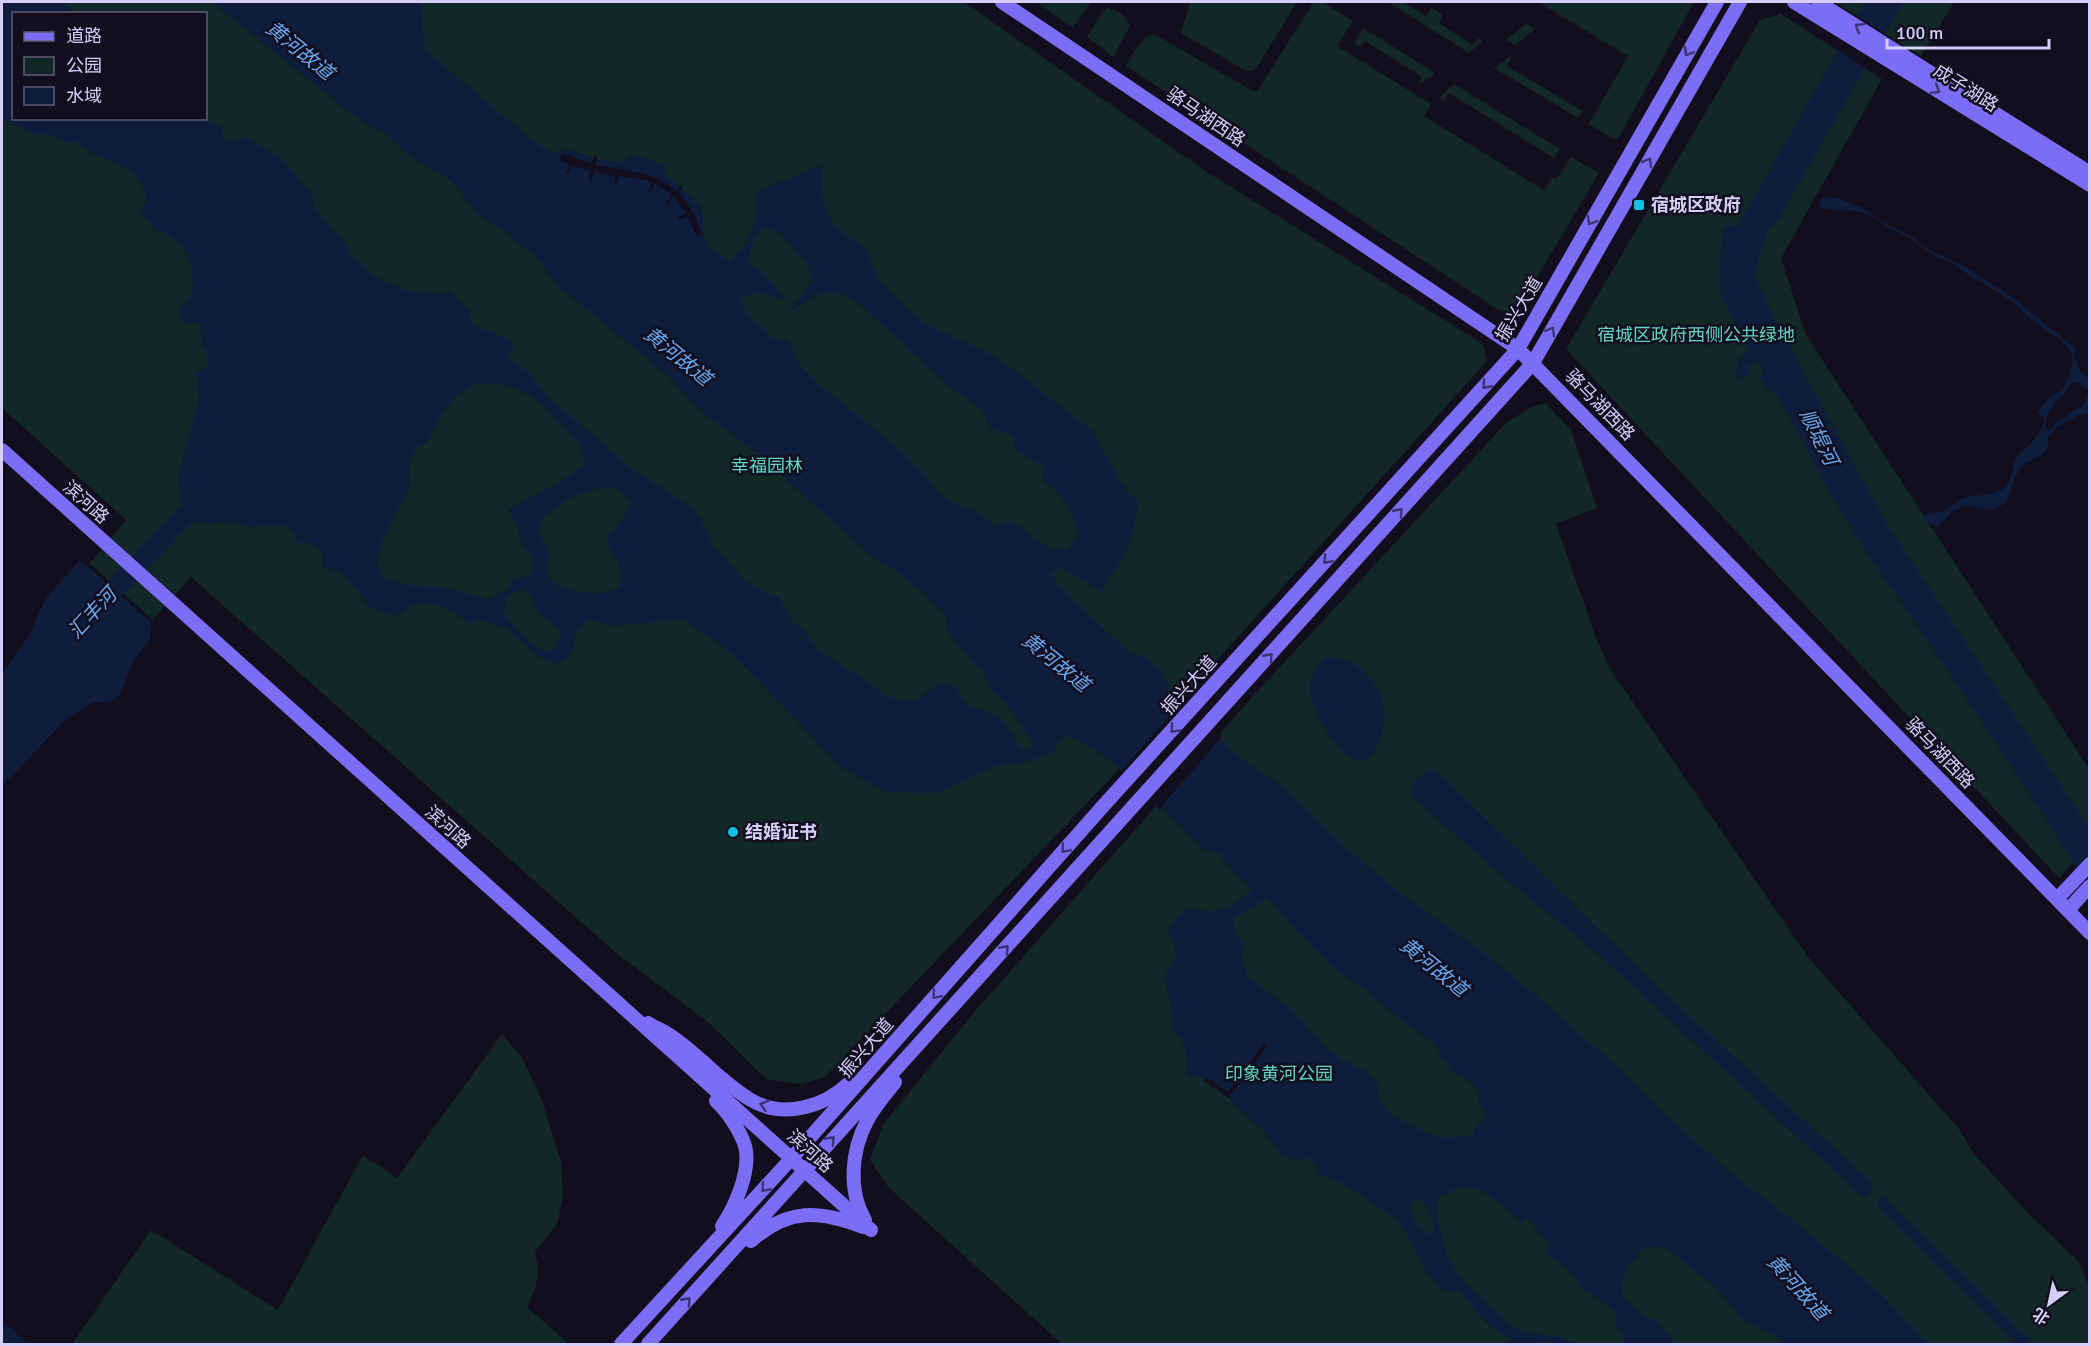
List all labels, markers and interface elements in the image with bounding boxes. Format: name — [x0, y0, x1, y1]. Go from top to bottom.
legend — [12, 12, 207, 120]
scale bar — [1887, 12, 2049, 50]
water label: 黄河故道 — [261, 16, 341, 87]
text: 100 m — [1896, 22, 1943, 44]
one-way arrow — [1854, 23, 1865, 34]
text: 道路 — [66, 25, 102, 47]
one-way arrow — [1684, 46, 1695, 56]
text: 公园 — [66, 55, 102, 77]
street label: 成子湖路 — [1930, 60, 2002, 116]
street label: 骆马湖西路 — [1163, 83, 1249, 151]
one-way arrow — [1930, 83, 1940, 95]
text: 水域 — [66, 85, 102, 107]
one-way arrow — [1641, 158, 1652, 168]
place label: 宿城区政府 — [1651, 194, 1741, 216]
marker: 宿城区政府 — [1632, 198, 1646, 212]
one-way arrow — [1587, 215, 1598, 226]
street label: 振兴大道 — [1491, 272, 1547, 346]
water label: 黄河故道 — [639, 322, 719, 393]
park label: 宿城区政府西侧公共绿地 — [1597, 324, 1795, 346]
one-way arrow — [1544, 327, 1556, 337]
street label: 骆马湖西路 — [1561, 365, 1639, 445]
one-way arrow — [1482, 378, 1493, 388]
water label: 顺堤河 — [1794, 405, 1845, 473]
park label: 幸福园林 — [731, 455, 803, 477]
street label: 滨河路 — [59, 476, 113, 528]
one-way arrow — [1392, 508, 1403, 519]
one-way arrow — [1323, 553, 1334, 564]
water label: 汇丰河 — [63, 580, 125, 644]
water label: 黄河故道 — [1017, 628, 1097, 699]
street label: 振兴大道 — [1157, 651, 1221, 719]
one-way arrow — [1262, 653, 1273, 664]
street label: 骆马湖西路 — [1901, 713, 1979, 793]
one-way arrow — [1170, 722, 1181, 732]
street label: 滨河路 — [421, 801, 475, 853]
place label: 结婚证书 — [745, 821, 817, 843]
marker: 结婚证书 — [726, 825, 740, 839]
one-way arrow — [1061, 842, 1072, 852]
water label: 黄河故道 — [1395, 933, 1475, 1004]
one-way arrow — [998, 945, 1009, 956]
one-way arrow — [932, 988, 943, 999]
street label: 振兴大道 — [834, 1014, 898, 1082]
park label: 印象黄河公园 — [1225, 1063, 1333, 1085]
one-way arrow — [759, 1100, 770, 1112]
street label: 滨河路 — [783, 1125, 837, 1177]
one-way arrow — [824, 1137, 835, 1147]
one-way arrow — [761, 1181, 772, 1192]
water label: 黄河故道 — [1762, 1249, 1836, 1328]
north arrow — [2019, 1274, 2079, 1334]
one-way arrow — [680, 1297, 691, 1308]
text: 北 — [2029, 1303, 2054, 1328]

